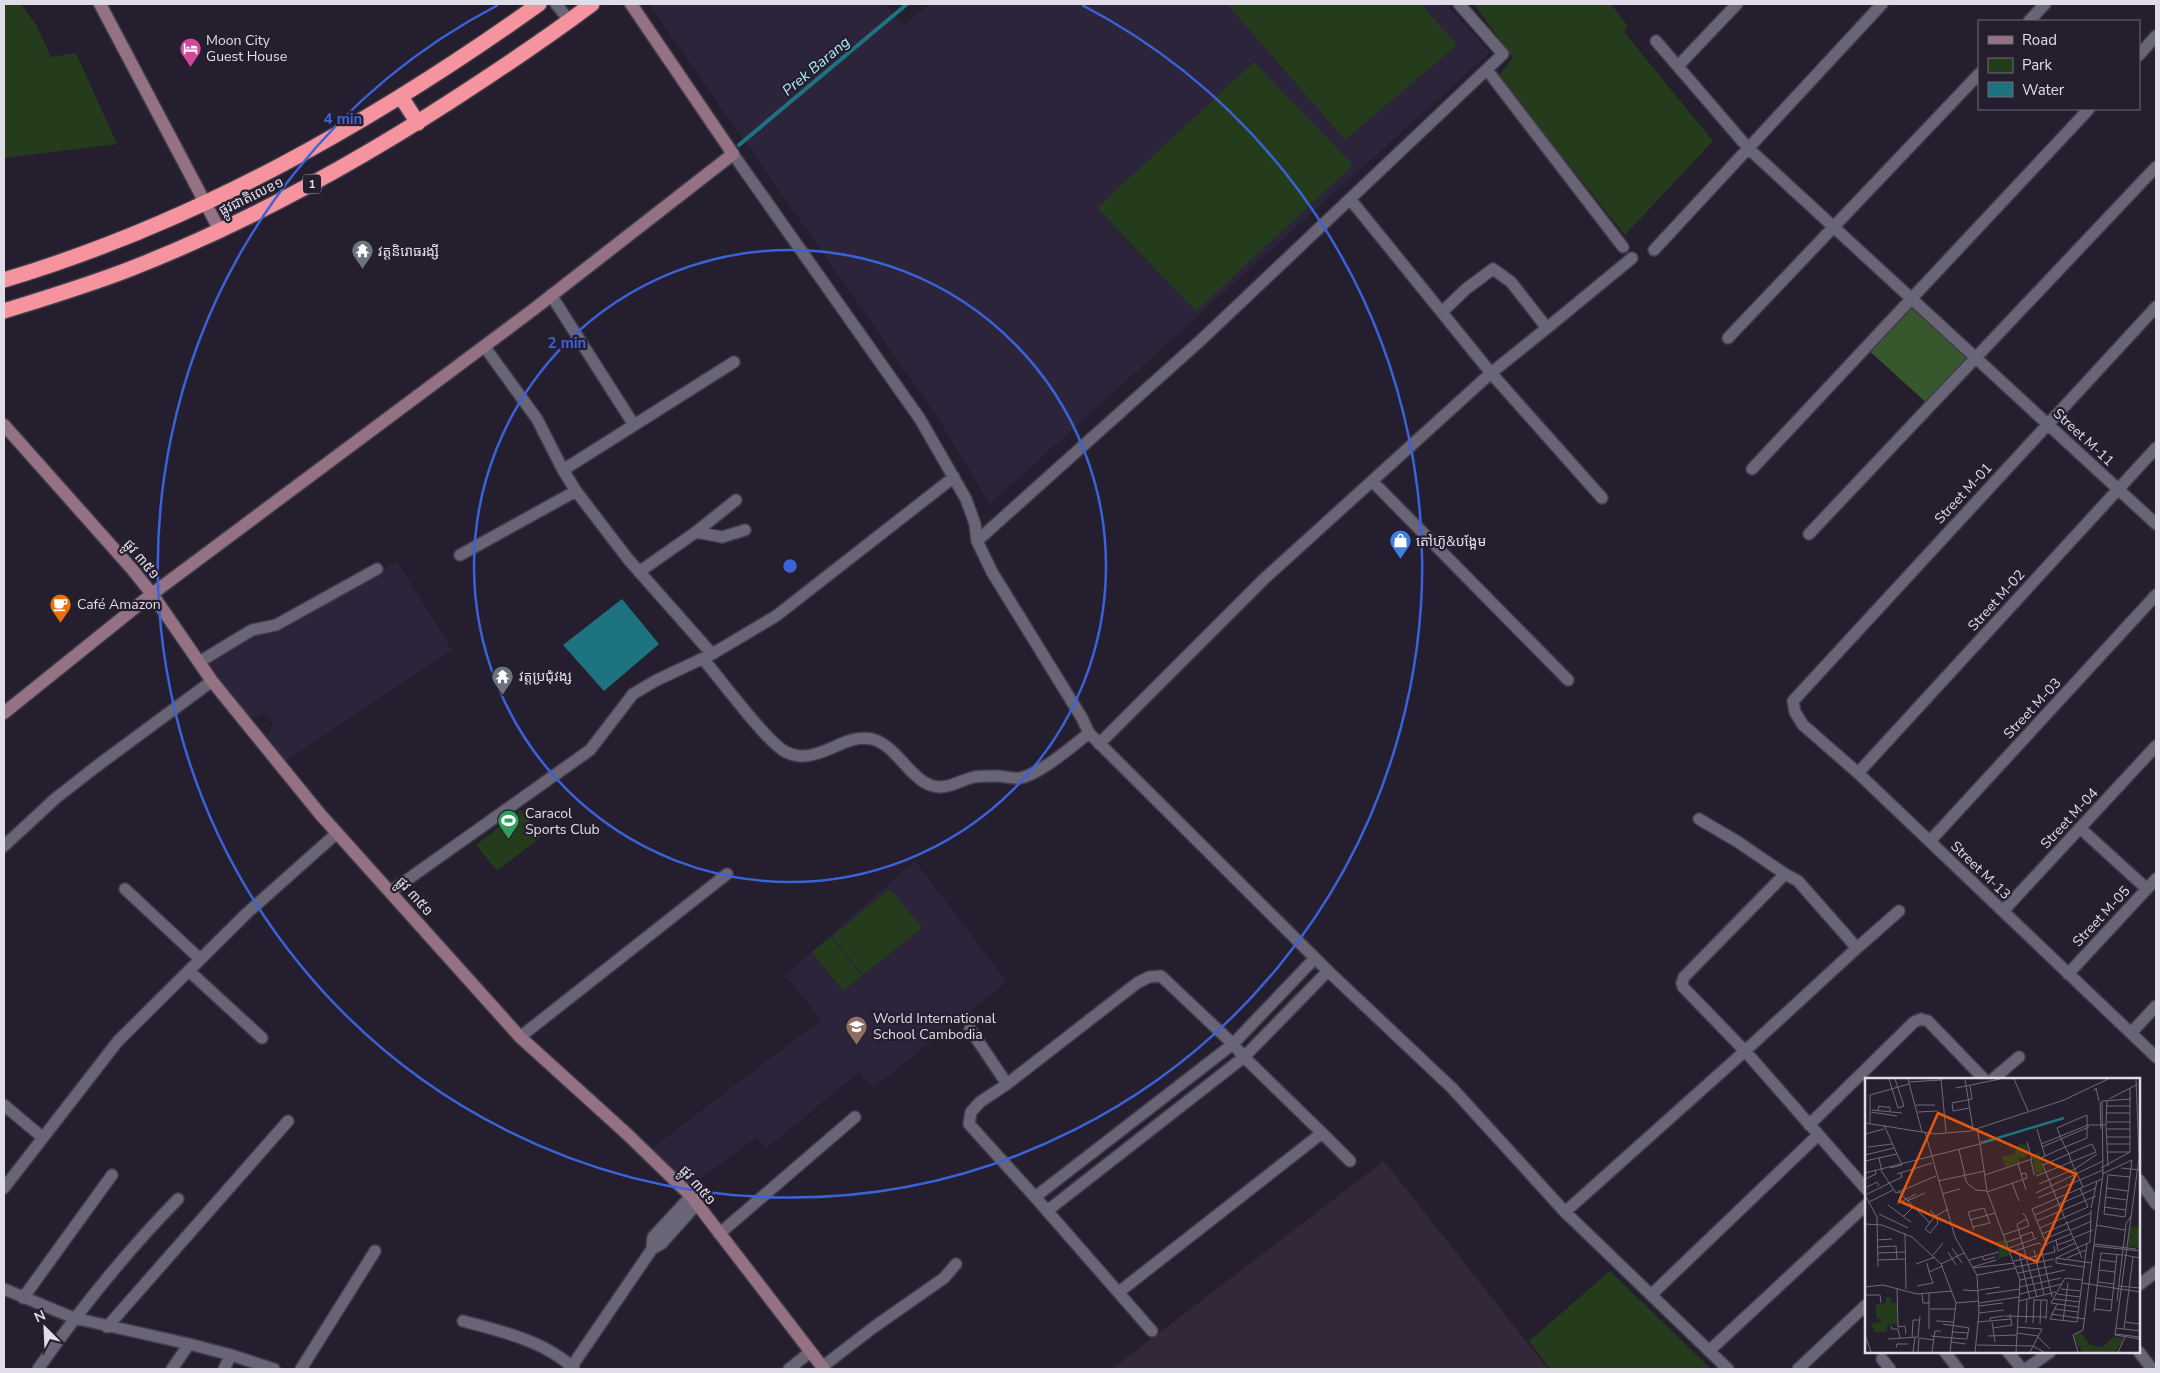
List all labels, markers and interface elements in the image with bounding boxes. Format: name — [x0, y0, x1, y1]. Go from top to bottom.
legend — [1978, 20, 2140, 110]
text: Road — [2022, 30, 2057, 50]
place label: Moon City Guest House — [206, 31, 287, 66]
water label: Prek Barang — [778, 32, 854, 100]
hotel icon: Moon City Guest House — [178, 36, 202, 67]
text: Park — [2022, 55, 2052, 75]
text: Water — [2022, 80, 2065, 100]
text: 4 min — [324, 109, 362, 129]
street label: ផ្លូវជាតិលេខ១ — [216, 173, 288, 222]
road number: 1 — [303, 174, 321, 193]
temple icon: វត្តនិរោធរង្សី — [350, 239, 374, 270]
place label: វត្តនិរោធរង្សី — [378, 242, 439, 261]
text: 2 min — [548, 333, 586, 353]
street label: Street M-11 — [2049, 404, 2118, 470]
street label: Street M-01 — [1930, 459, 1996, 528]
shop icon: តៅហ៊ូ&បង្អែម — [1388, 529, 1412, 560]
place label: តៅហ៊ូ&បង្អែម — [1416, 532, 1486, 551]
street label: ផ្លូវ ៣៥១ — [118, 535, 164, 585]
centre of rings — [781, 557, 799, 575]
street label: Street M-02 — [1964, 566, 2029, 635]
cafe icon: Café Amazon — [49, 592, 73, 623]
place label: Café Amazon — [77, 595, 161, 614]
temple icon: វត្តប្រជុំវង្ស — [491, 664, 515, 695]
place label: វត្តប្រជុំវង្ស — [519, 667, 572, 686]
street label: Street M-03 — [1999, 674, 2065, 743]
street label: Street M-04 — [2036, 784, 2102, 853]
place label: Caracol Sports Club — [525, 804, 600, 839]
sports icon: Caracol Sports Club — [497, 809, 521, 840]
street label: Street M-13 — [1947, 837, 2015, 904]
street label: ផ្លូវ ៣៥១ — [390, 873, 437, 922]
street label: Street M-05 — [2068, 882, 2134, 951]
place label: World International School Cambodia — [873, 1009, 997, 1044]
school or university icon: World International School Cambodia — [845, 1014, 869, 1045]
inset map — [1865, 1078, 2140, 1353]
street label: ផ្លូវ ៣៥១ — [673, 1161, 720, 1211]
north arrow — [20, 1303, 70, 1353]
text: N — [31, 1306, 49, 1327]

